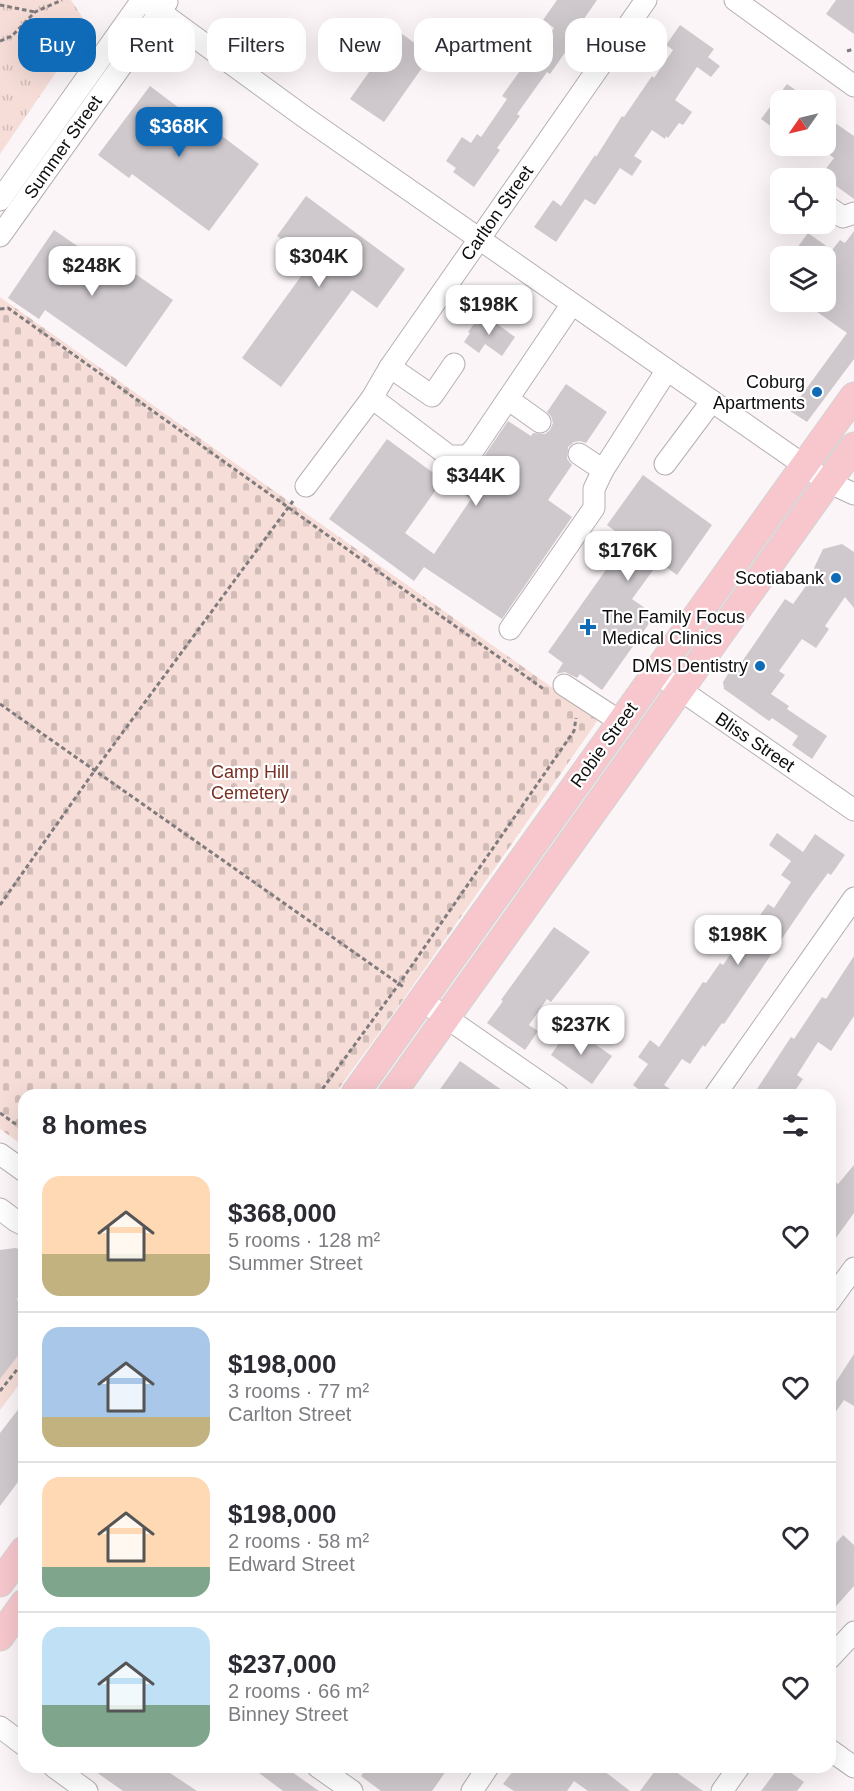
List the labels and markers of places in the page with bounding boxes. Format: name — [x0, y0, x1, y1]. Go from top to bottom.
pin: $368K — [137, 107, 221, 158]
pin: $304K — [277, 237, 361, 288]
pin: $248K — [50, 246, 134, 297]
pin: $198K — [447, 285, 531, 336]
place label: Coburg Apartments — [713, 372, 805, 413]
marker: Coburg Apartments — [810, 385, 824, 399]
pin: $344K — [434, 456, 518, 507]
pin: $176K — [586, 531, 670, 582]
place label: Scotiabank — [735, 568, 825, 588]
marker: Scotiabank — [829, 571, 843, 585]
place label: The Family Focus Medical Clinics — [602, 607, 745, 648]
marker: The Family Focus Medical Clinics — [579, 618, 597, 636]
place label: DMS Dentistry — [632, 656, 748, 676]
marker: DMS Dentistry — [753, 659, 767, 673]
pin: $198K — [696, 915, 780, 966]
pin: $237K — [539, 1005, 623, 1056]

